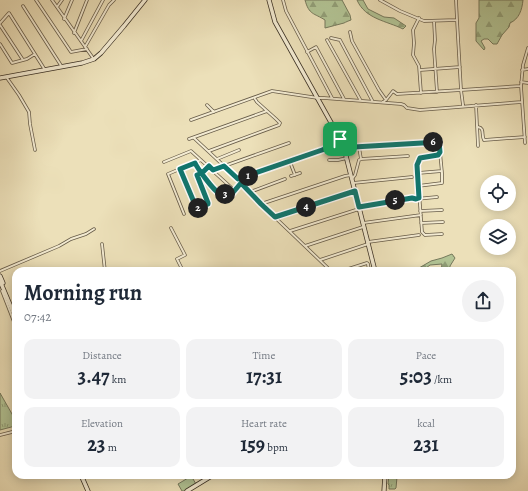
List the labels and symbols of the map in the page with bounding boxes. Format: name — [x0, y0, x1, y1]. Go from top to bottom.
pin — [323, 122, 357, 156]
pin: 6 — [423, 132, 443, 152]
pin: 1 — [238, 166, 258, 186]
pin: 3 — [215, 184, 235, 204]
pin: 5 — [385, 190, 405, 210]
pin: 4 — [296, 197, 316, 217]
pin: 2 — [188, 198, 208, 218]

